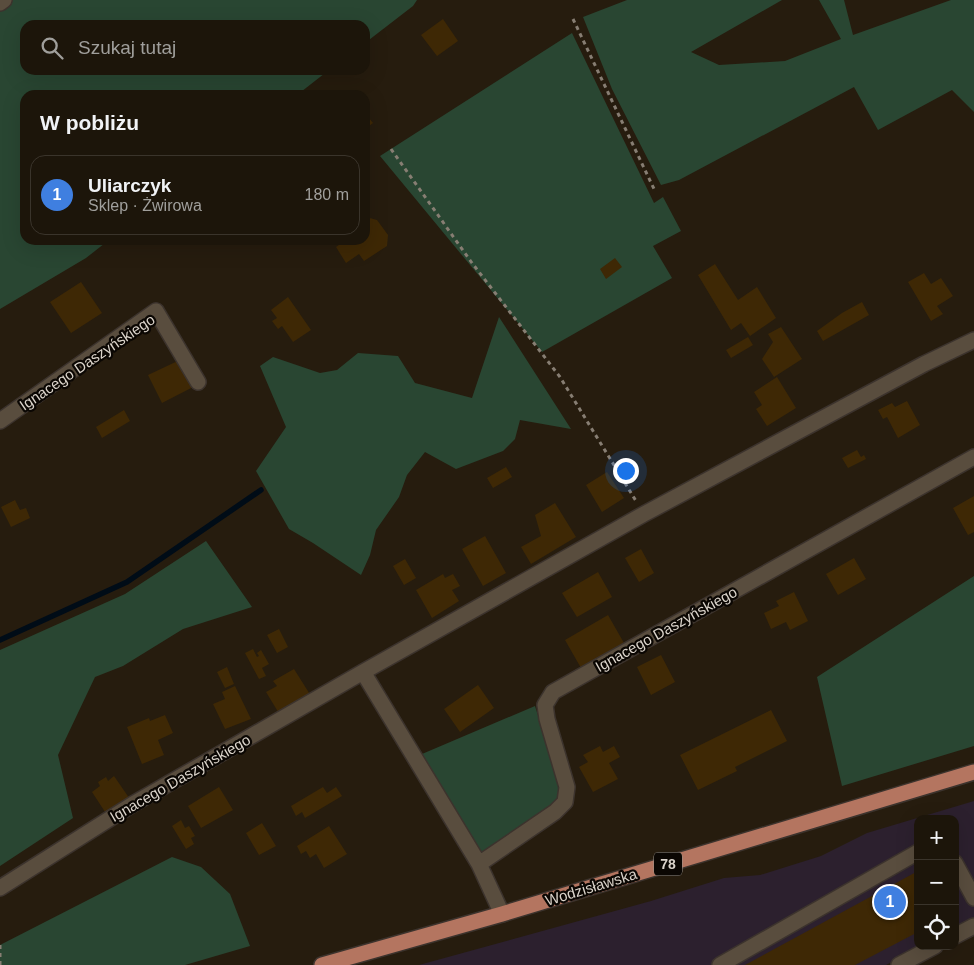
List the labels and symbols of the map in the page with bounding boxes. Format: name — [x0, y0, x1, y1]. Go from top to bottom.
street label: Ignacego Daszyńskiego — [16, 310, 158, 414]
your location — [613, 458, 639, 484]
street label: Ignacego Daszyńskiego — [592, 583, 740, 675]
street label: Ignacego Daszyńskiego — [107, 731, 253, 825]
road number: 78 — [654, 852, 682, 876]
street label: Wodzisławska — [543, 865, 639, 909]
pin: 1 — [874, 883, 906, 921]

